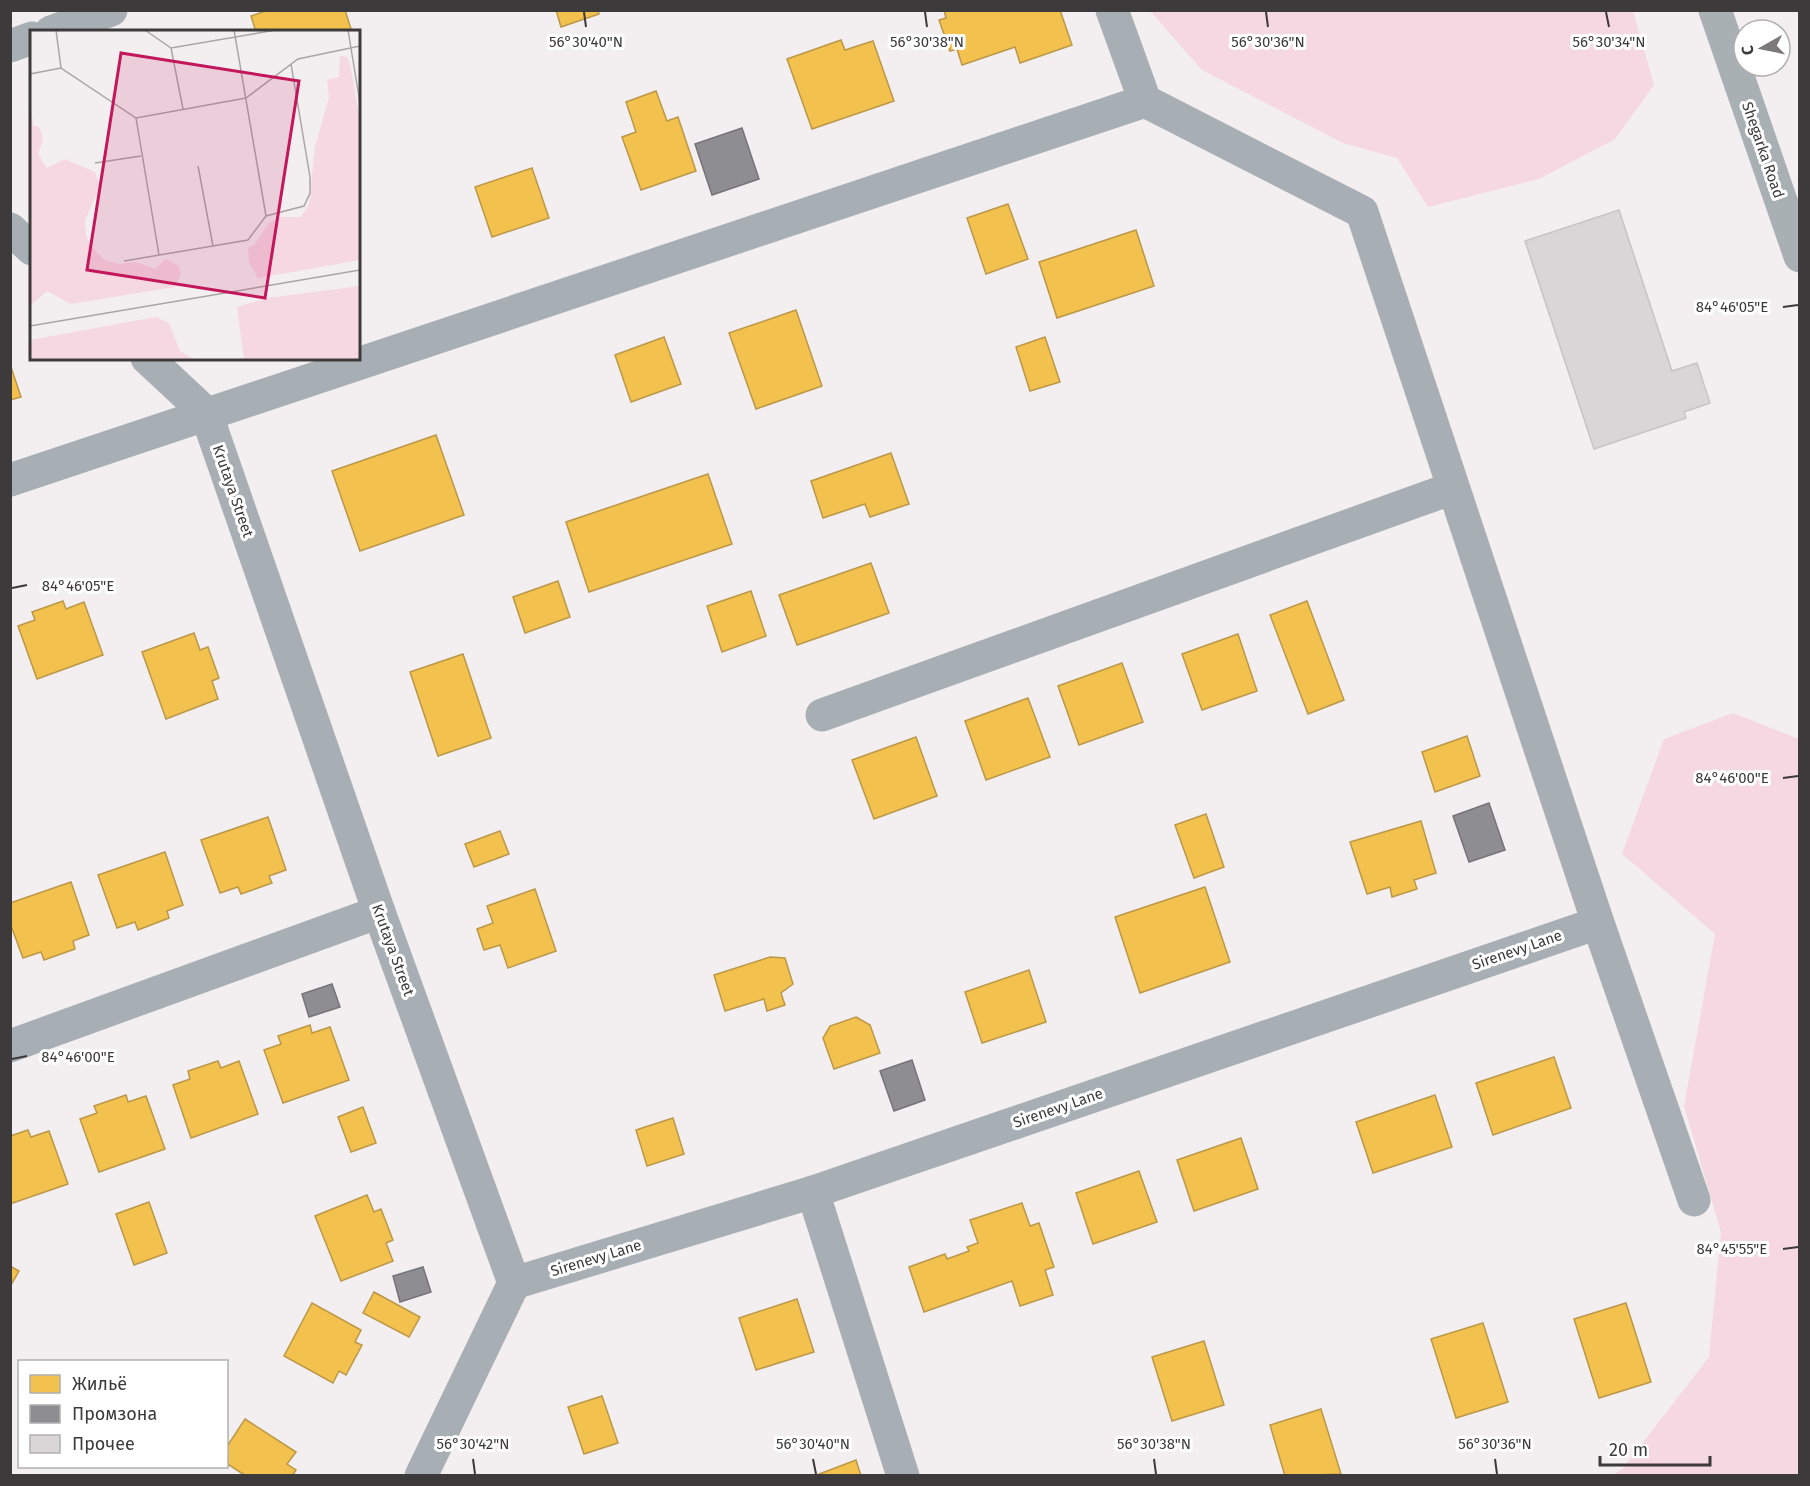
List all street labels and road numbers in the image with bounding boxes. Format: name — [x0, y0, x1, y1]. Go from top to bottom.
street label: Shegarka Road — [1738, 99, 1788, 201]
street label: Krutaya Street — [209, 442, 257, 540]
street label: Krutaya Street — [368, 902, 418, 999]
street label: Sirenevy Lane — [1470, 926, 1564, 974]
street label: Sirenevy Lane — [1011, 1084, 1105, 1132]
street label: Sirenevy Lane — [548, 1236, 644, 1280]

